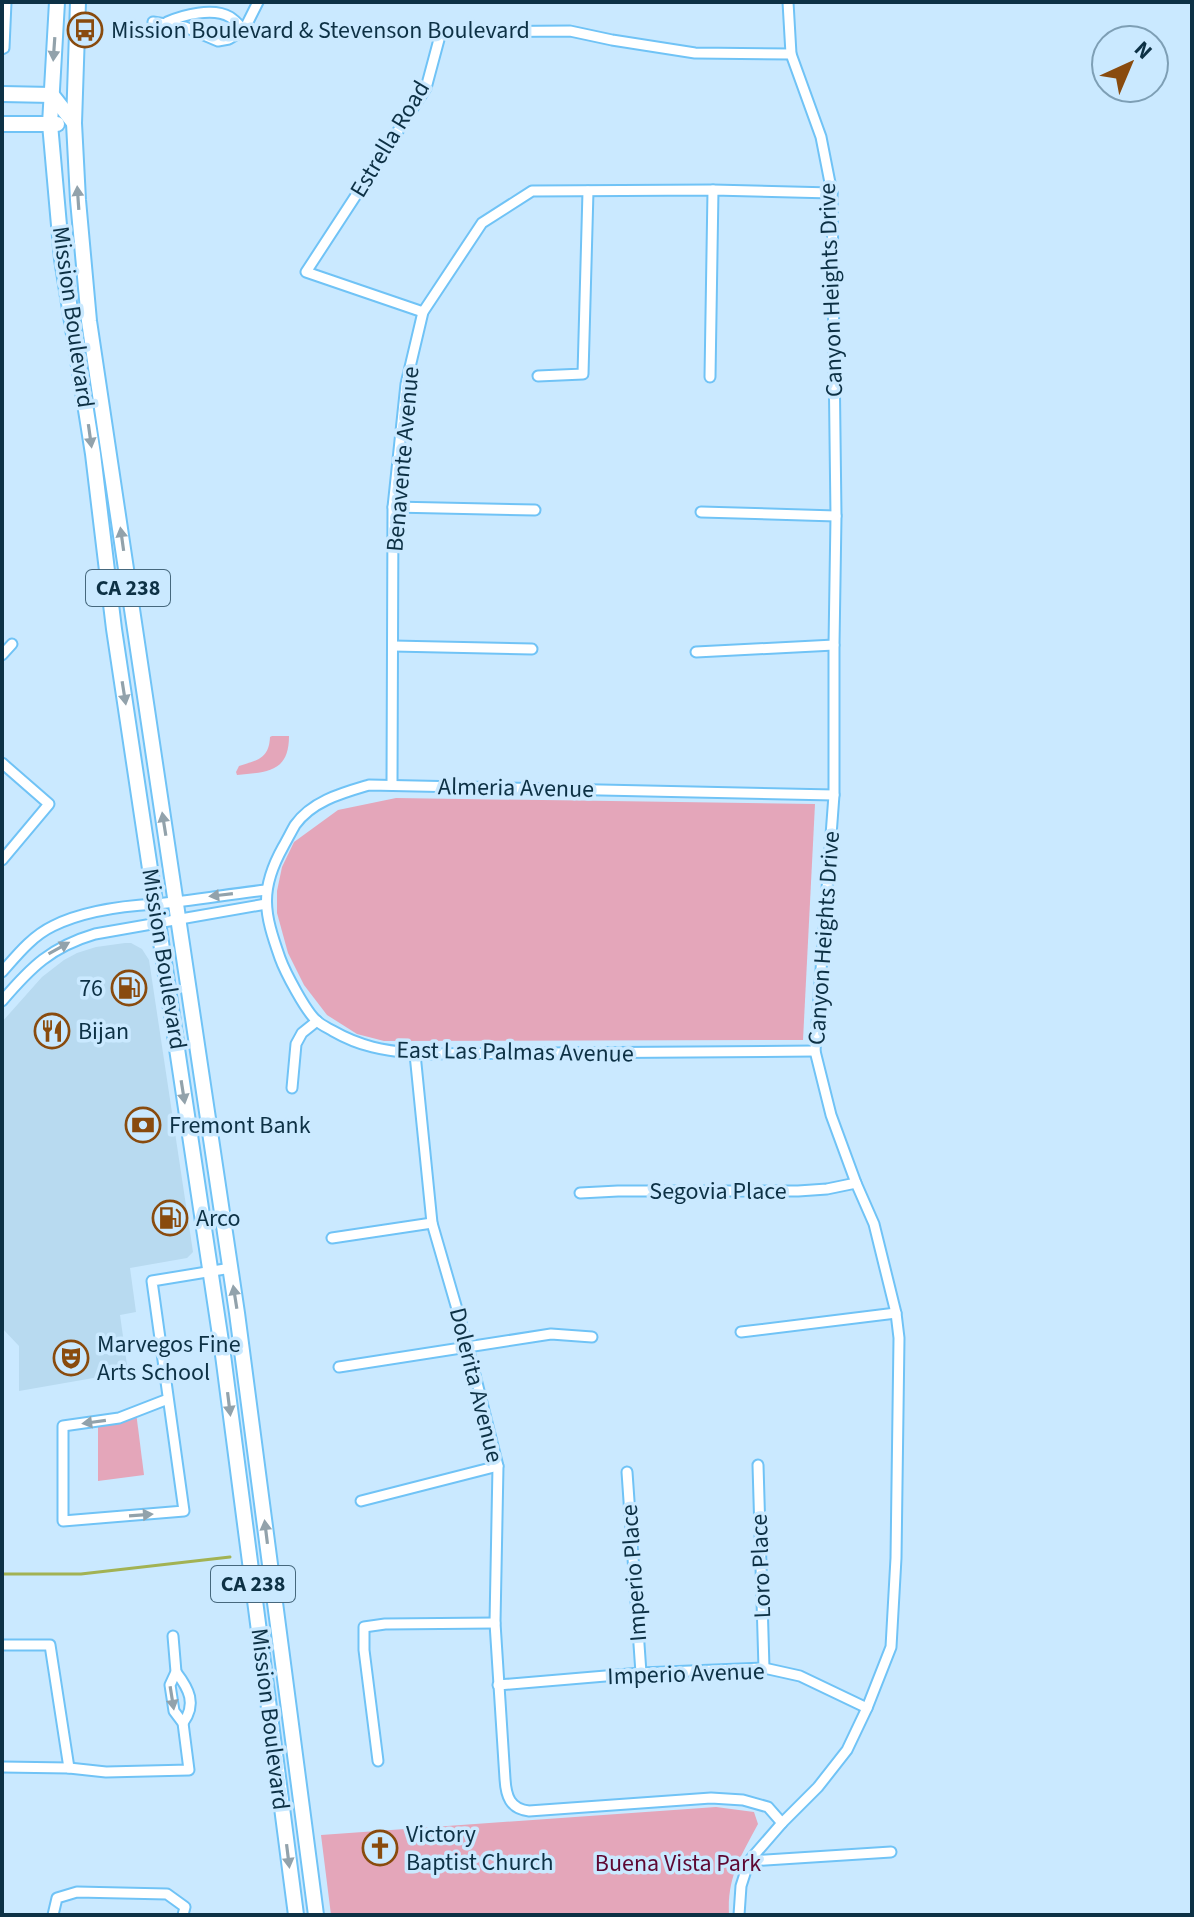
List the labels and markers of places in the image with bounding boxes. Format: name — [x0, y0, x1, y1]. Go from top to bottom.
bus stop icon: Mission Boulevard & Stevenson Boulevard — [66, 11, 104, 49]
place label: Mission Boulevard & Stevenson Boulevard — [111, 13, 530, 48]
fuel station icon: 76 — [110, 969, 148, 1007]
place label: 76 — [79, 971, 103, 1006]
restaurant icon: Bijan — [33, 1012, 71, 1050]
place label: Bijan — [78, 1014, 129, 1049]
bank icon: Fremont Bank — [124, 1106, 162, 1144]
place label: Fremont Bank — [169, 1108, 311, 1143]
fuel station icon: Arco — [151, 1199, 189, 1237]
place label: Arco — [196, 1201, 241, 1236]
place label: Marvegos Fine Arts School — [97, 1327, 241, 1390]
theatre icon: Marvegos Fine Arts School — [52, 1339, 90, 1377]
place label: Victory Baptist Church — [406, 1817, 554, 1880]
church icon: Victory Baptist Church — [361, 1829, 399, 1867]

